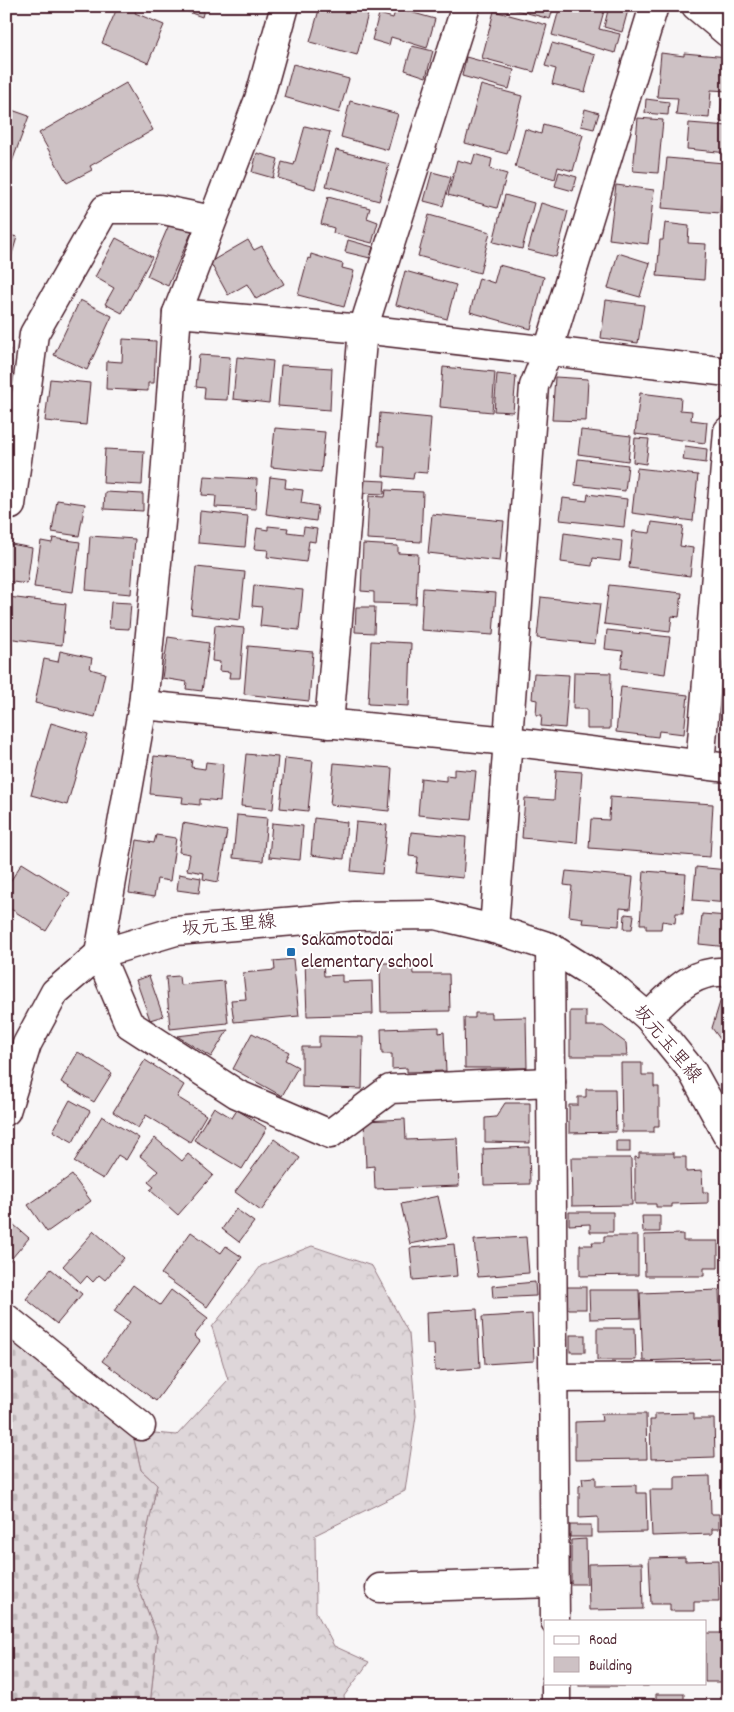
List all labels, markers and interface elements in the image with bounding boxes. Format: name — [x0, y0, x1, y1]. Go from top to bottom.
street label: 坂元玉里線 — [180, 909, 278, 945]
place label: Sakamotodai elementary school — [301, 928, 434, 977]
marker: Sakamotodai elementary school — [285, 946, 297, 958]
street label: 坂元玉里線 — [625, 1000, 707, 1090]
legend — [544, 1620, 706, 1684]
text: Road — [589, 1630, 617, 1652]
text: Building — [589, 1656, 632, 1678]

